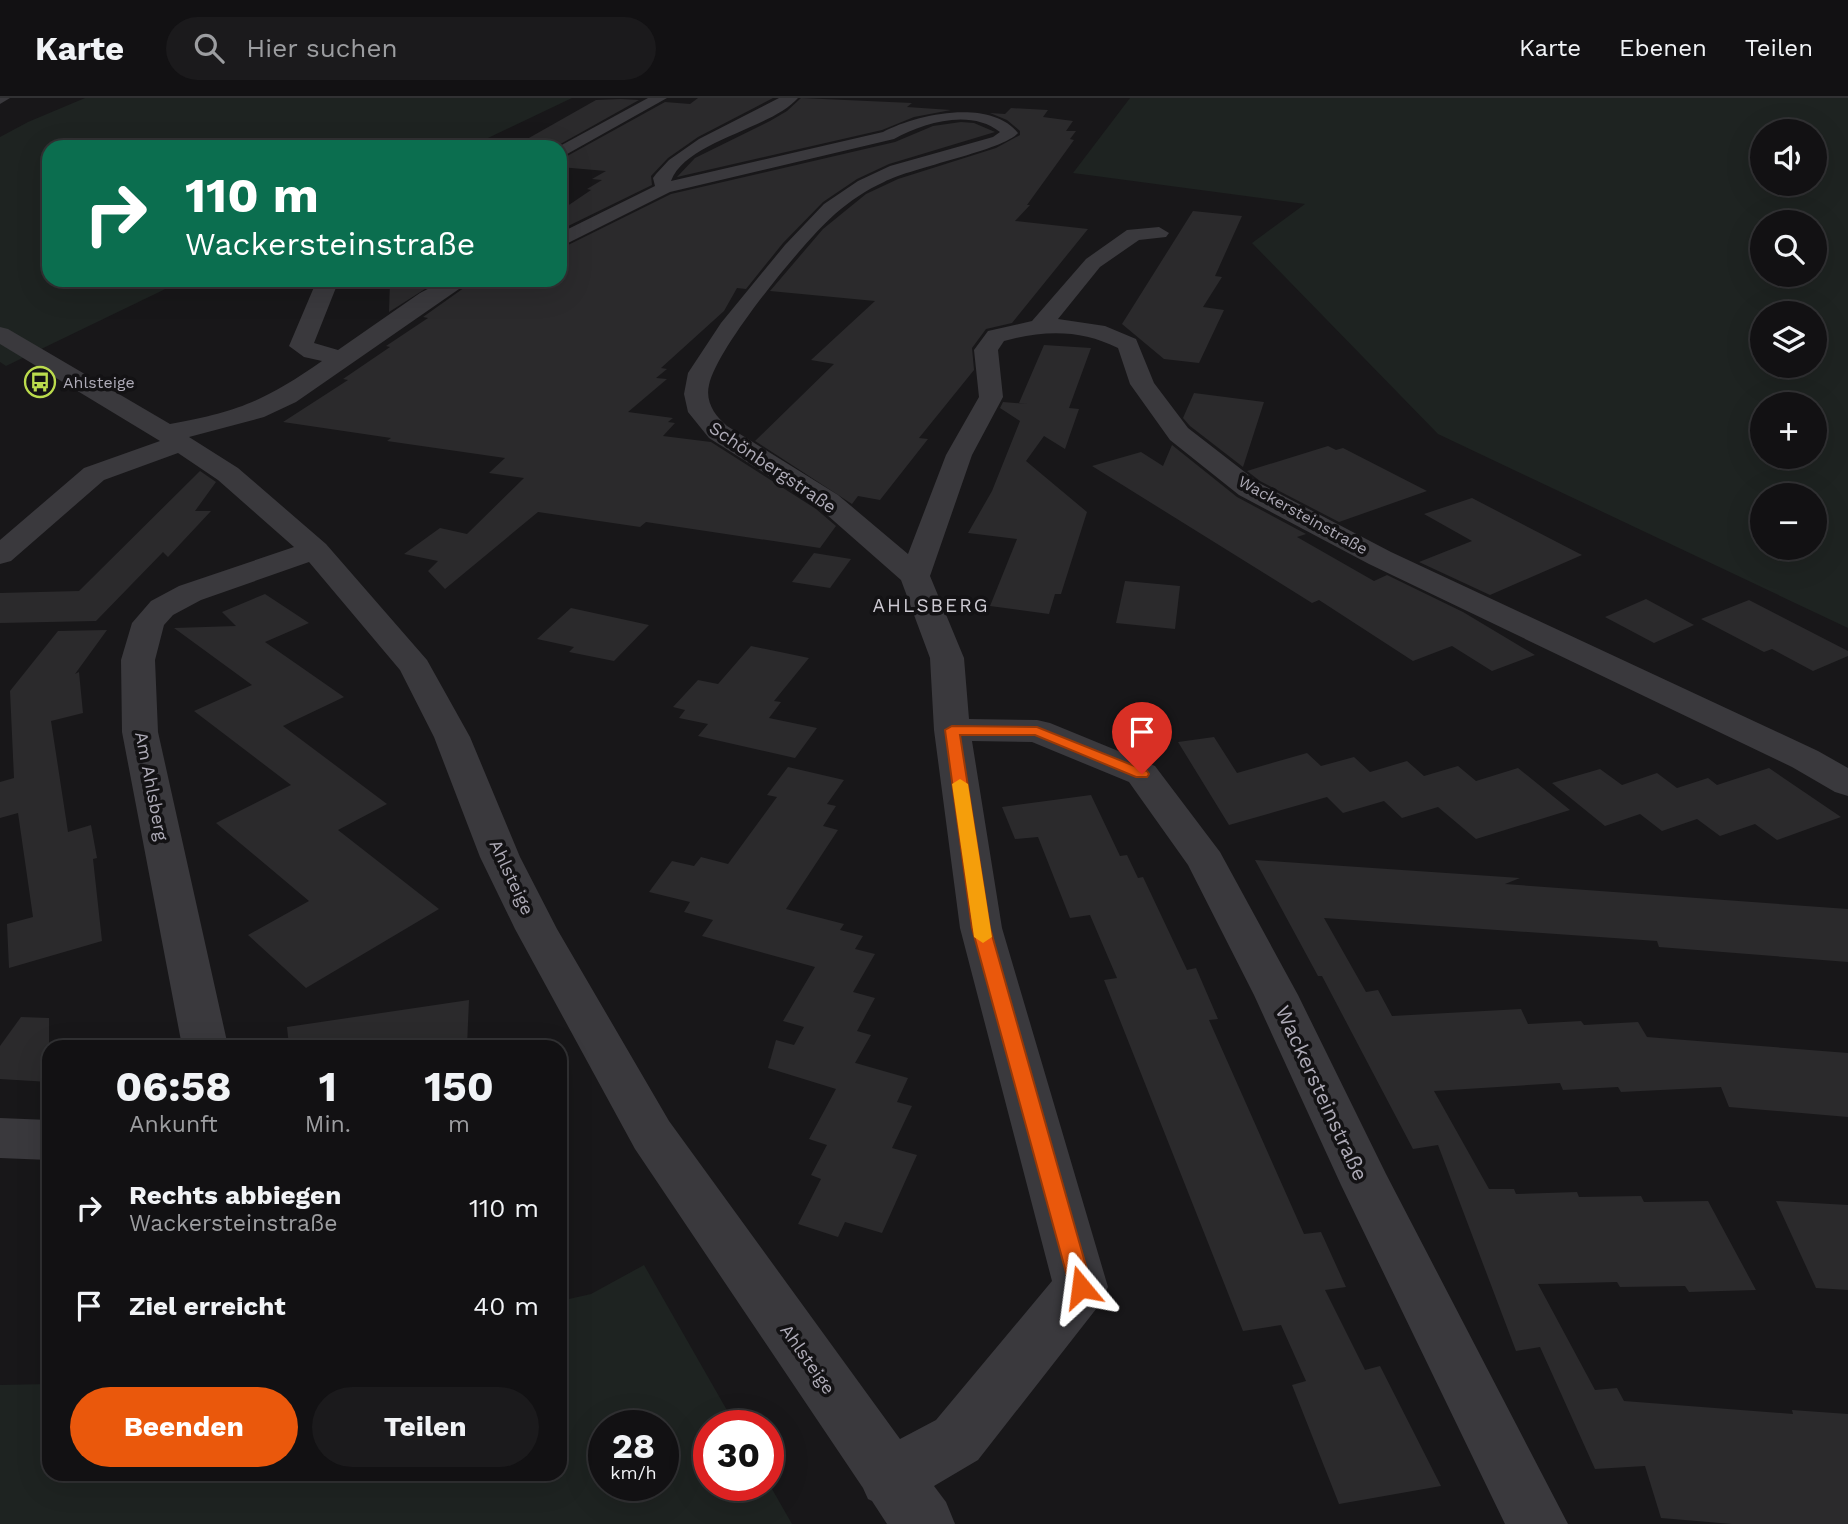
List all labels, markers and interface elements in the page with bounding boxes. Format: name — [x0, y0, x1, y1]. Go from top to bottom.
search box — [166, 17, 656, 80]
text: Karte — [35, 29, 124, 68]
icon: search — [190, 29, 228, 67]
text: Hier suchen — [246, 33, 398, 63]
text: Karte — [1519, 34, 1581, 62]
text: Ebenen — [1619, 34, 1707, 62]
text: Teilen — [1745, 34, 1813, 62]
map controls — [1750, 119, 1827, 560]
button: sound — [1750, 119, 1827, 196]
text: 110 m — [185, 166, 319, 224]
icon: right — [70, 168, 161, 259]
button: search — [1750, 210, 1827, 287]
text: Wackersteinstraße — [185, 225, 475, 263]
button: layers — [1750, 301, 1827, 378]
bus stop icon: Ahlsteige — [23, 365, 57, 399]
place label: Ahlsteige — [63, 373, 135, 392]
button: + — [1750, 392, 1827, 469]
street label: Schönbergstraße — [706, 417, 840, 517]
street label: Wackersteinstraße — [1235, 472, 1371, 558]
button: − — [1750, 483, 1827, 560]
district label: AHLSBERG — [873, 594, 989, 617]
pin — [1112, 702, 1172, 774]
icon: arrive — [1123, 713, 1161, 751]
street label: Am Ahlsberg — [131, 730, 173, 843]
street label: Ahlsteige — [485, 836, 539, 918]
street label: Wackersteinstraße — [1270, 1001, 1374, 1185]
text: 06:58 — [115, 1062, 232, 1111]
text: 1 — [319, 1062, 337, 1111]
text: 150 — [424, 1062, 494, 1111]
text: Ankunft — [129, 1111, 218, 1138]
text: Min. — [305, 1111, 351, 1138]
text: m — [448, 1111, 470, 1138]
text: Rechts abbiegen — [129, 1180, 341, 1210]
icon: right — [70, 1189, 108, 1227]
text: 110 m — [469, 1193, 539, 1223]
text: Wackersteinstraße — [129, 1210, 338, 1237]
position arrow — [1044, 1250, 1118, 1324]
icon: arrive — [70, 1287, 108, 1325]
text: Ziel erreicht — [129, 1291, 286, 1321]
text: 40 m — [473, 1291, 539, 1321]
street label: Ahlsteige — [776, 1320, 840, 1398]
button: Beenden — [70, 1387, 298, 1467]
button: Teilen — [312, 1387, 539, 1467]
speed limit sign: 30 — [693, 1410, 784, 1501]
text: 28 — [612, 1425, 655, 1467]
text: km/h — [610, 1462, 657, 1483]

